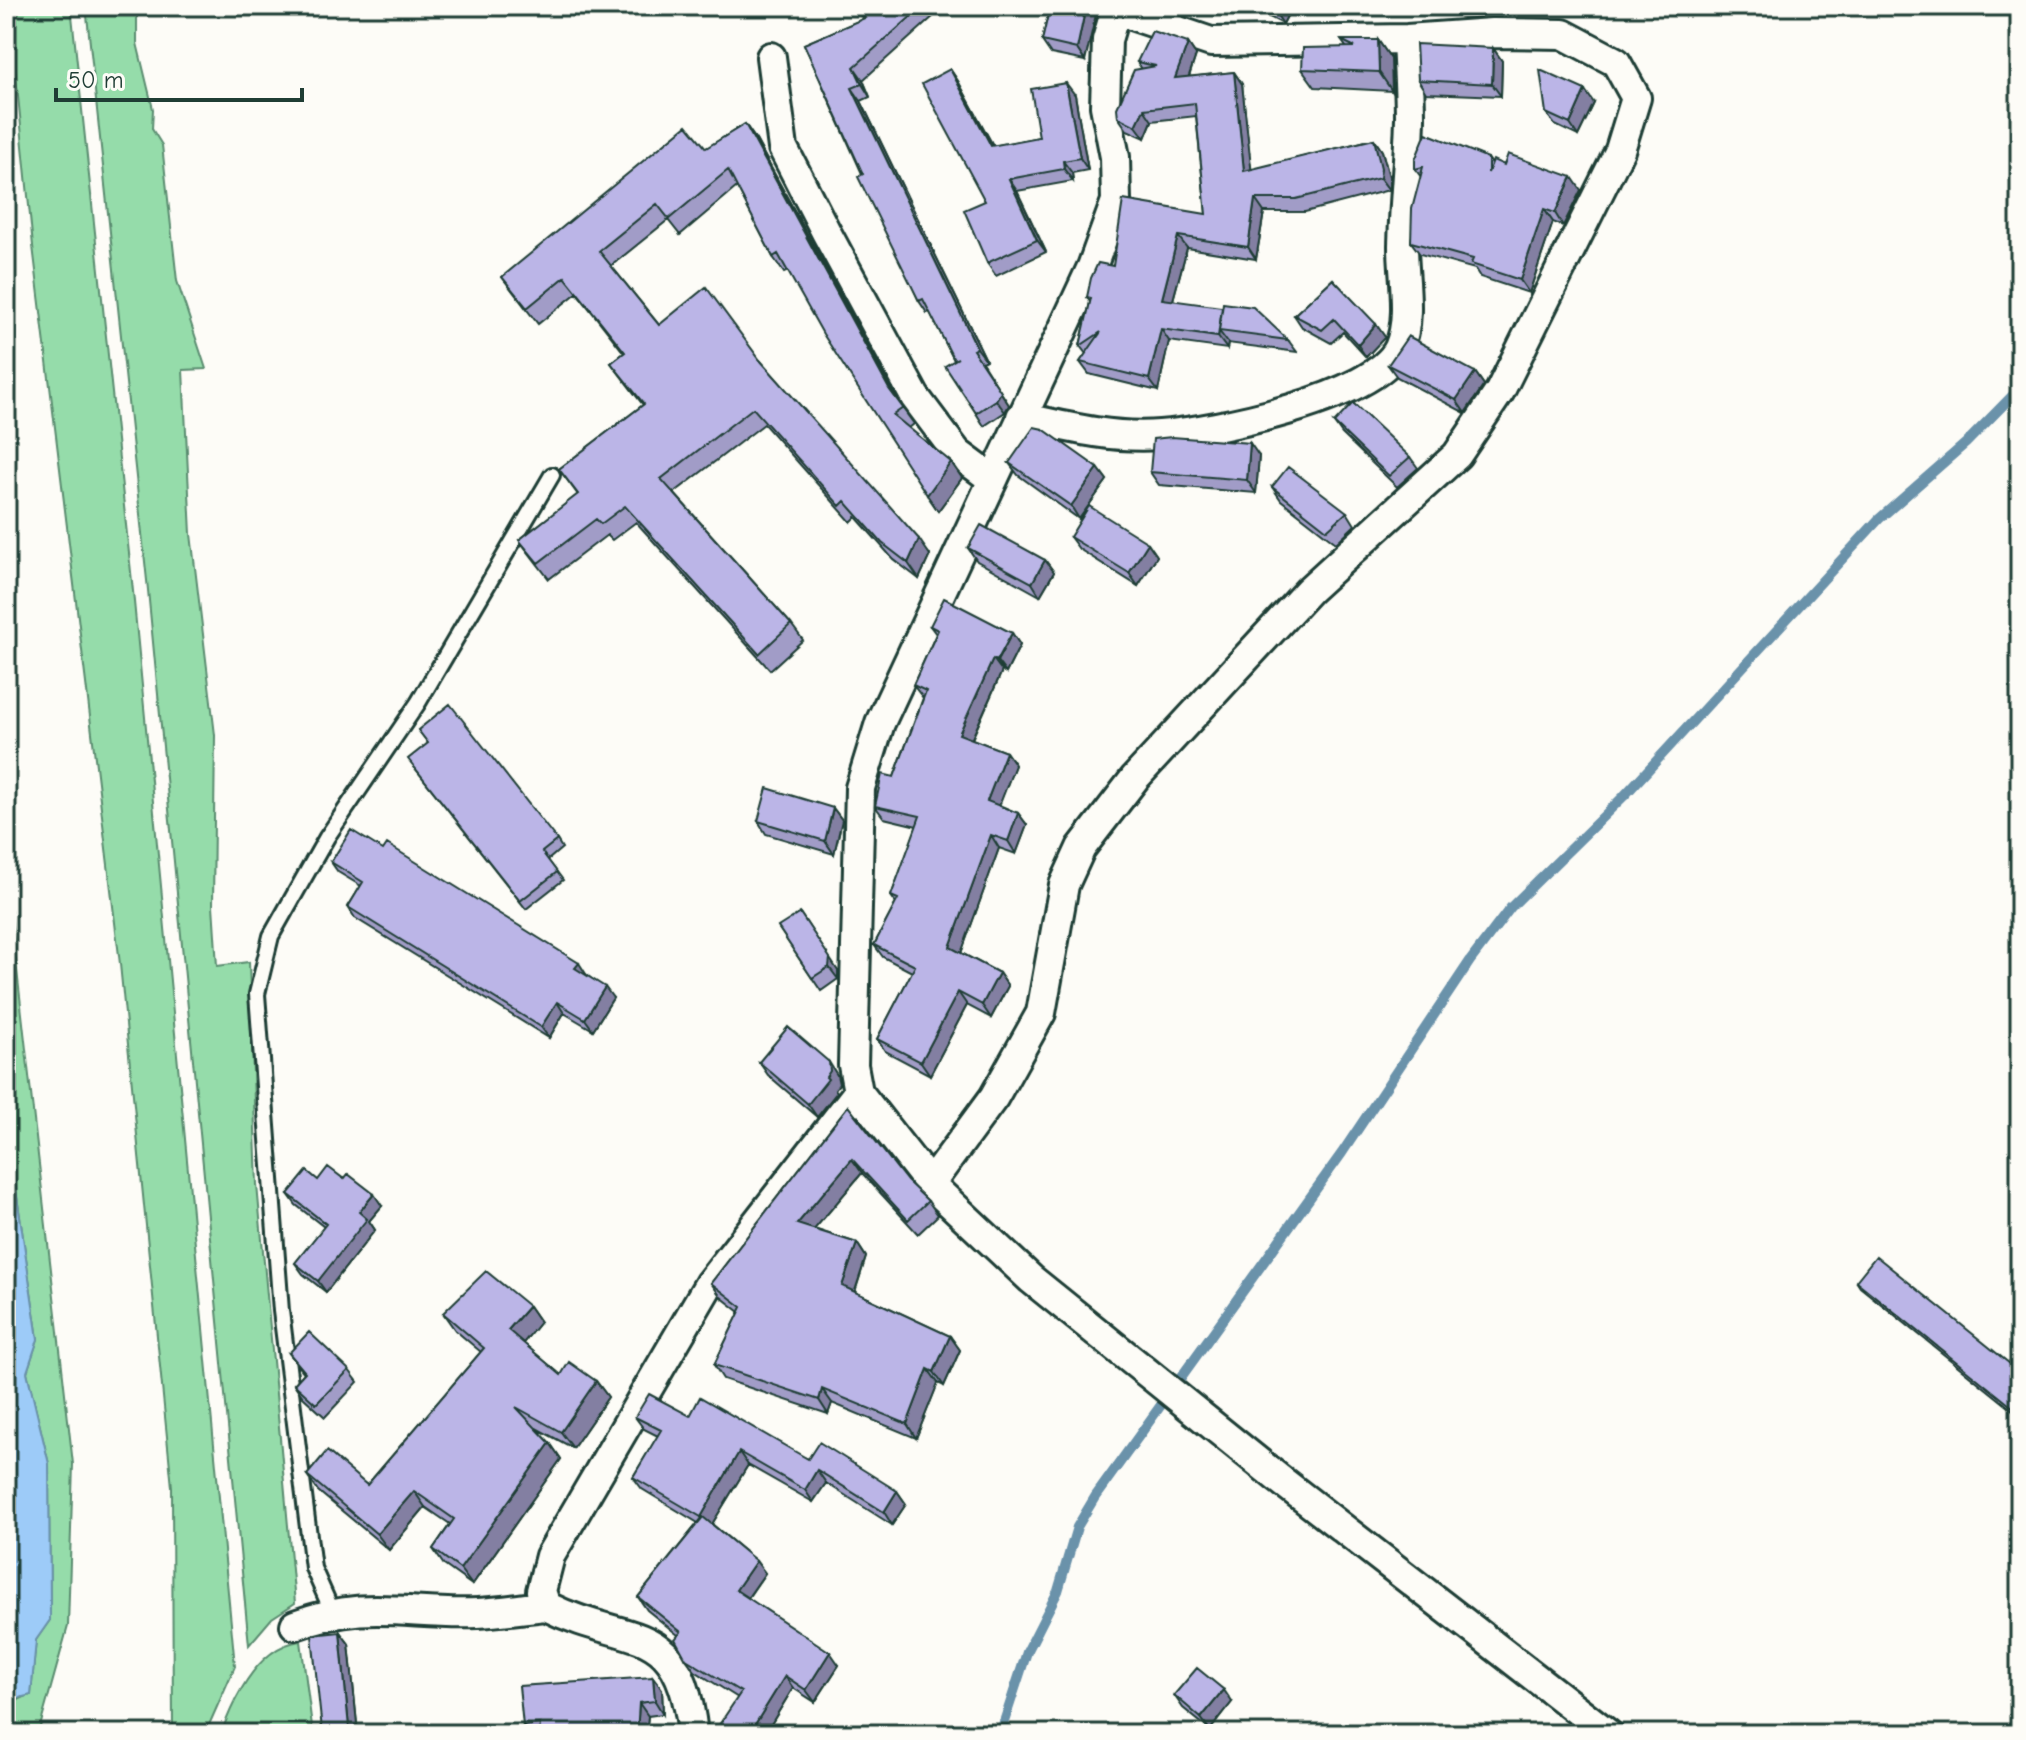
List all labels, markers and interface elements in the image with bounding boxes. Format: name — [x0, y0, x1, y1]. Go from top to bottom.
scale bar — [56, 52, 302, 102]
text: 50 m — [68, 66, 124, 94]

